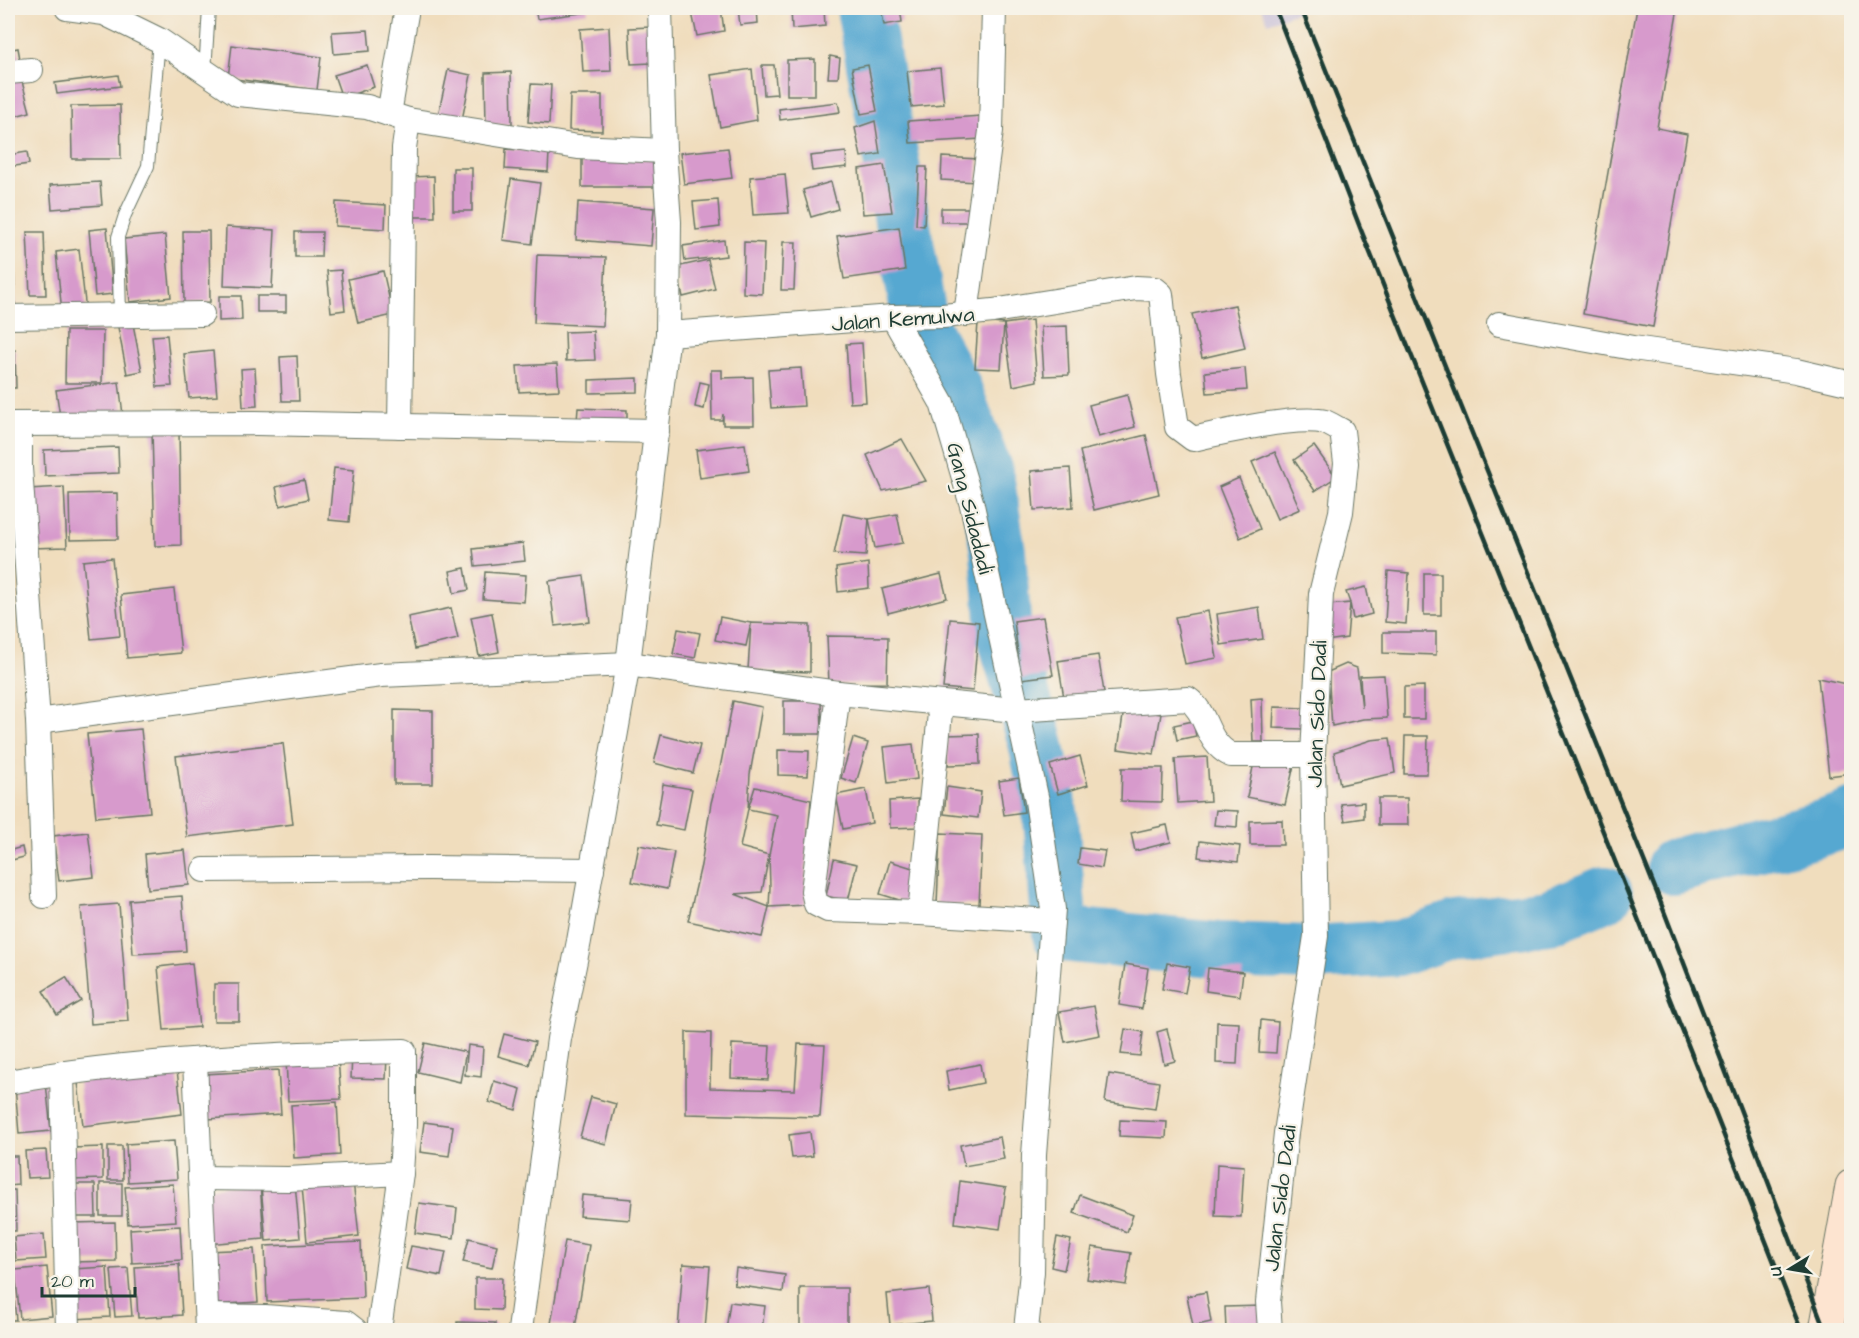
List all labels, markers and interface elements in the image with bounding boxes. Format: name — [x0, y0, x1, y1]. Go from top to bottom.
street label: Jalan Kemulwa — [831, 299, 976, 340]
street label: Gang Sidadadi — [937, 439, 1001, 578]
street label: Jalan Sido Dadi — [1299, 640, 1336, 788]
street label: Jalan Sido Dadi — [1256, 1123, 1305, 1273]
north arrow — [1760, 1239, 1820, 1299]
scale bar — [42, 1260, 135, 1298]
text: U — [1765, 1265, 1788, 1278]
text: 20 m — [51, 1269, 94, 1294]

